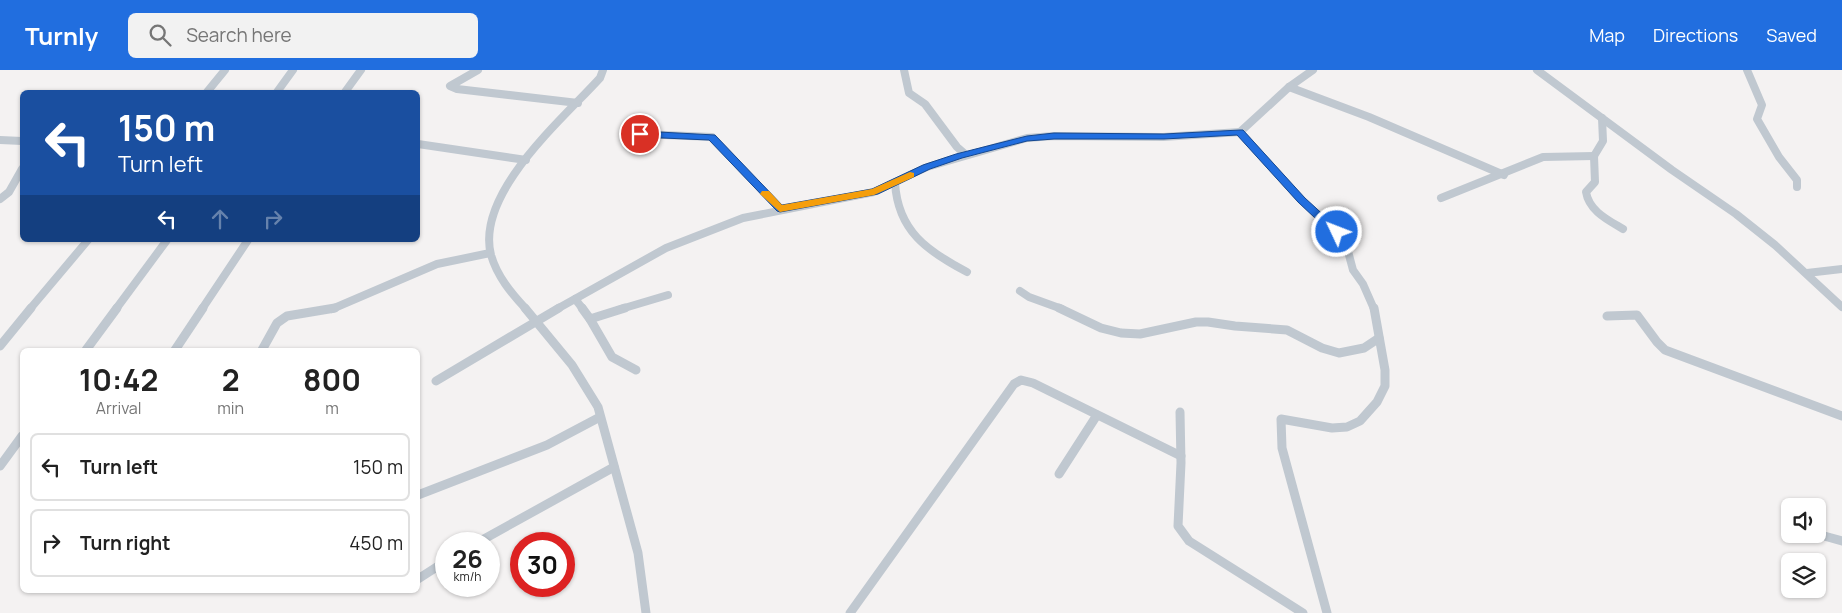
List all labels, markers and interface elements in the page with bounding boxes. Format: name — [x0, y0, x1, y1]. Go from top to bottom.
search box — [128, 13, 478, 58]
text: Turnly — [25, 19, 98, 52]
icon: search — [146, 21, 174, 49]
text: Search here — [186, 22, 292, 48]
text: Map — [1589, 23, 1625, 47]
text: Directions — [1653, 23, 1738, 47]
text: Saved — [1766, 23, 1817, 47]
text: 150 m — [118, 104, 215, 152]
icon: left — [35, 110, 100, 175]
pin — [619, 113, 661, 155]
icon: arrive — [626, 120, 654, 148]
text: Turn left — [118, 149, 203, 179]
icon: left — [153, 205, 181, 233]
icon: ahead — [206, 205, 234, 233]
icon: right — [259, 205, 287, 233]
position arrow — [1310, 205, 1362, 257]
text: 10:42 — [79, 359, 158, 400]
text: 2 — [222, 359, 240, 400]
text: 800 — [303, 359, 361, 400]
text: Arrival — [96, 397, 141, 419]
text: min — [217, 397, 244, 419]
text: m — [325, 397, 339, 419]
icon: left — [37, 453, 65, 481]
text: Turn left — [80, 454, 158, 480]
text: 150 m — [353, 454, 403, 480]
map controls — [1781, 498, 1826, 598]
button: sound — [1781, 498, 1826, 543]
icon: right — [37, 529, 65, 557]
text: Turn right — [80, 530, 170, 556]
text: 450 m — [349, 530, 403, 556]
speed limit sign: 30 — [510, 532, 575, 597]
text: 26 — [452, 541, 483, 576]
button: layers — [1781, 553, 1826, 598]
text: km/h — [454, 568, 481, 585]

